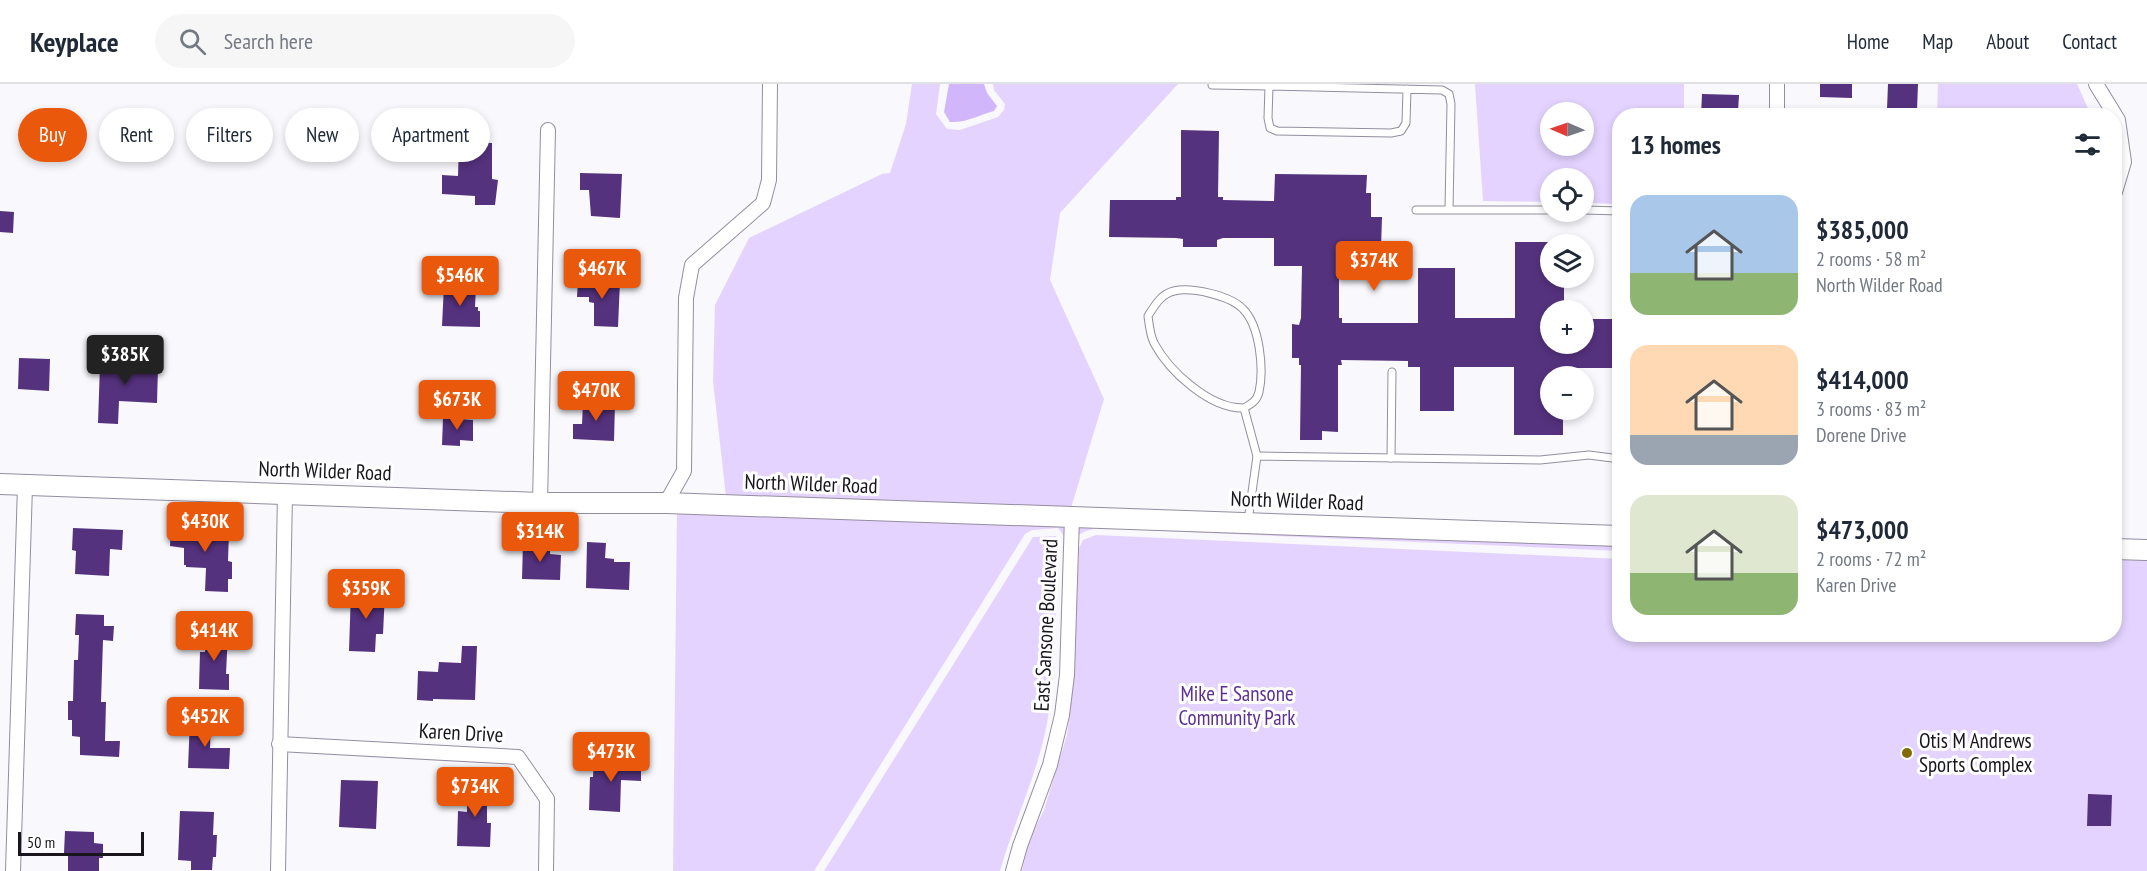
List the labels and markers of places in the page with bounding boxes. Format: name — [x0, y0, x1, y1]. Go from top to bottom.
pin: $374K — [1332, 241, 1416, 292]
pin: $467K — [560, 249, 644, 300]
pin: $546K — [418, 256, 502, 307]
pin: $385K — [83, 335, 167, 386]
pin: $470K — [554, 371, 638, 422]
pin: $673K — [415, 380, 499, 431]
pin: $430K — [163, 502, 247, 553]
pin: $314K — [498, 512, 582, 563]
pin: $359K — [324, 569, 408, 620]
pin: $414K — [172, 611, 256, 662]
pin: $452K — [163, 697, 247, 748]
place label: Otis M Andrews Sports Complex — [1919, 727, 2033, 778]
pin: $473K — [569, 732, 653, 783]
marker: Otis M Andrews Sports Complex — [1900, 746, 1914, 760]
pin: $734K — [433, 767, 517, 818]

